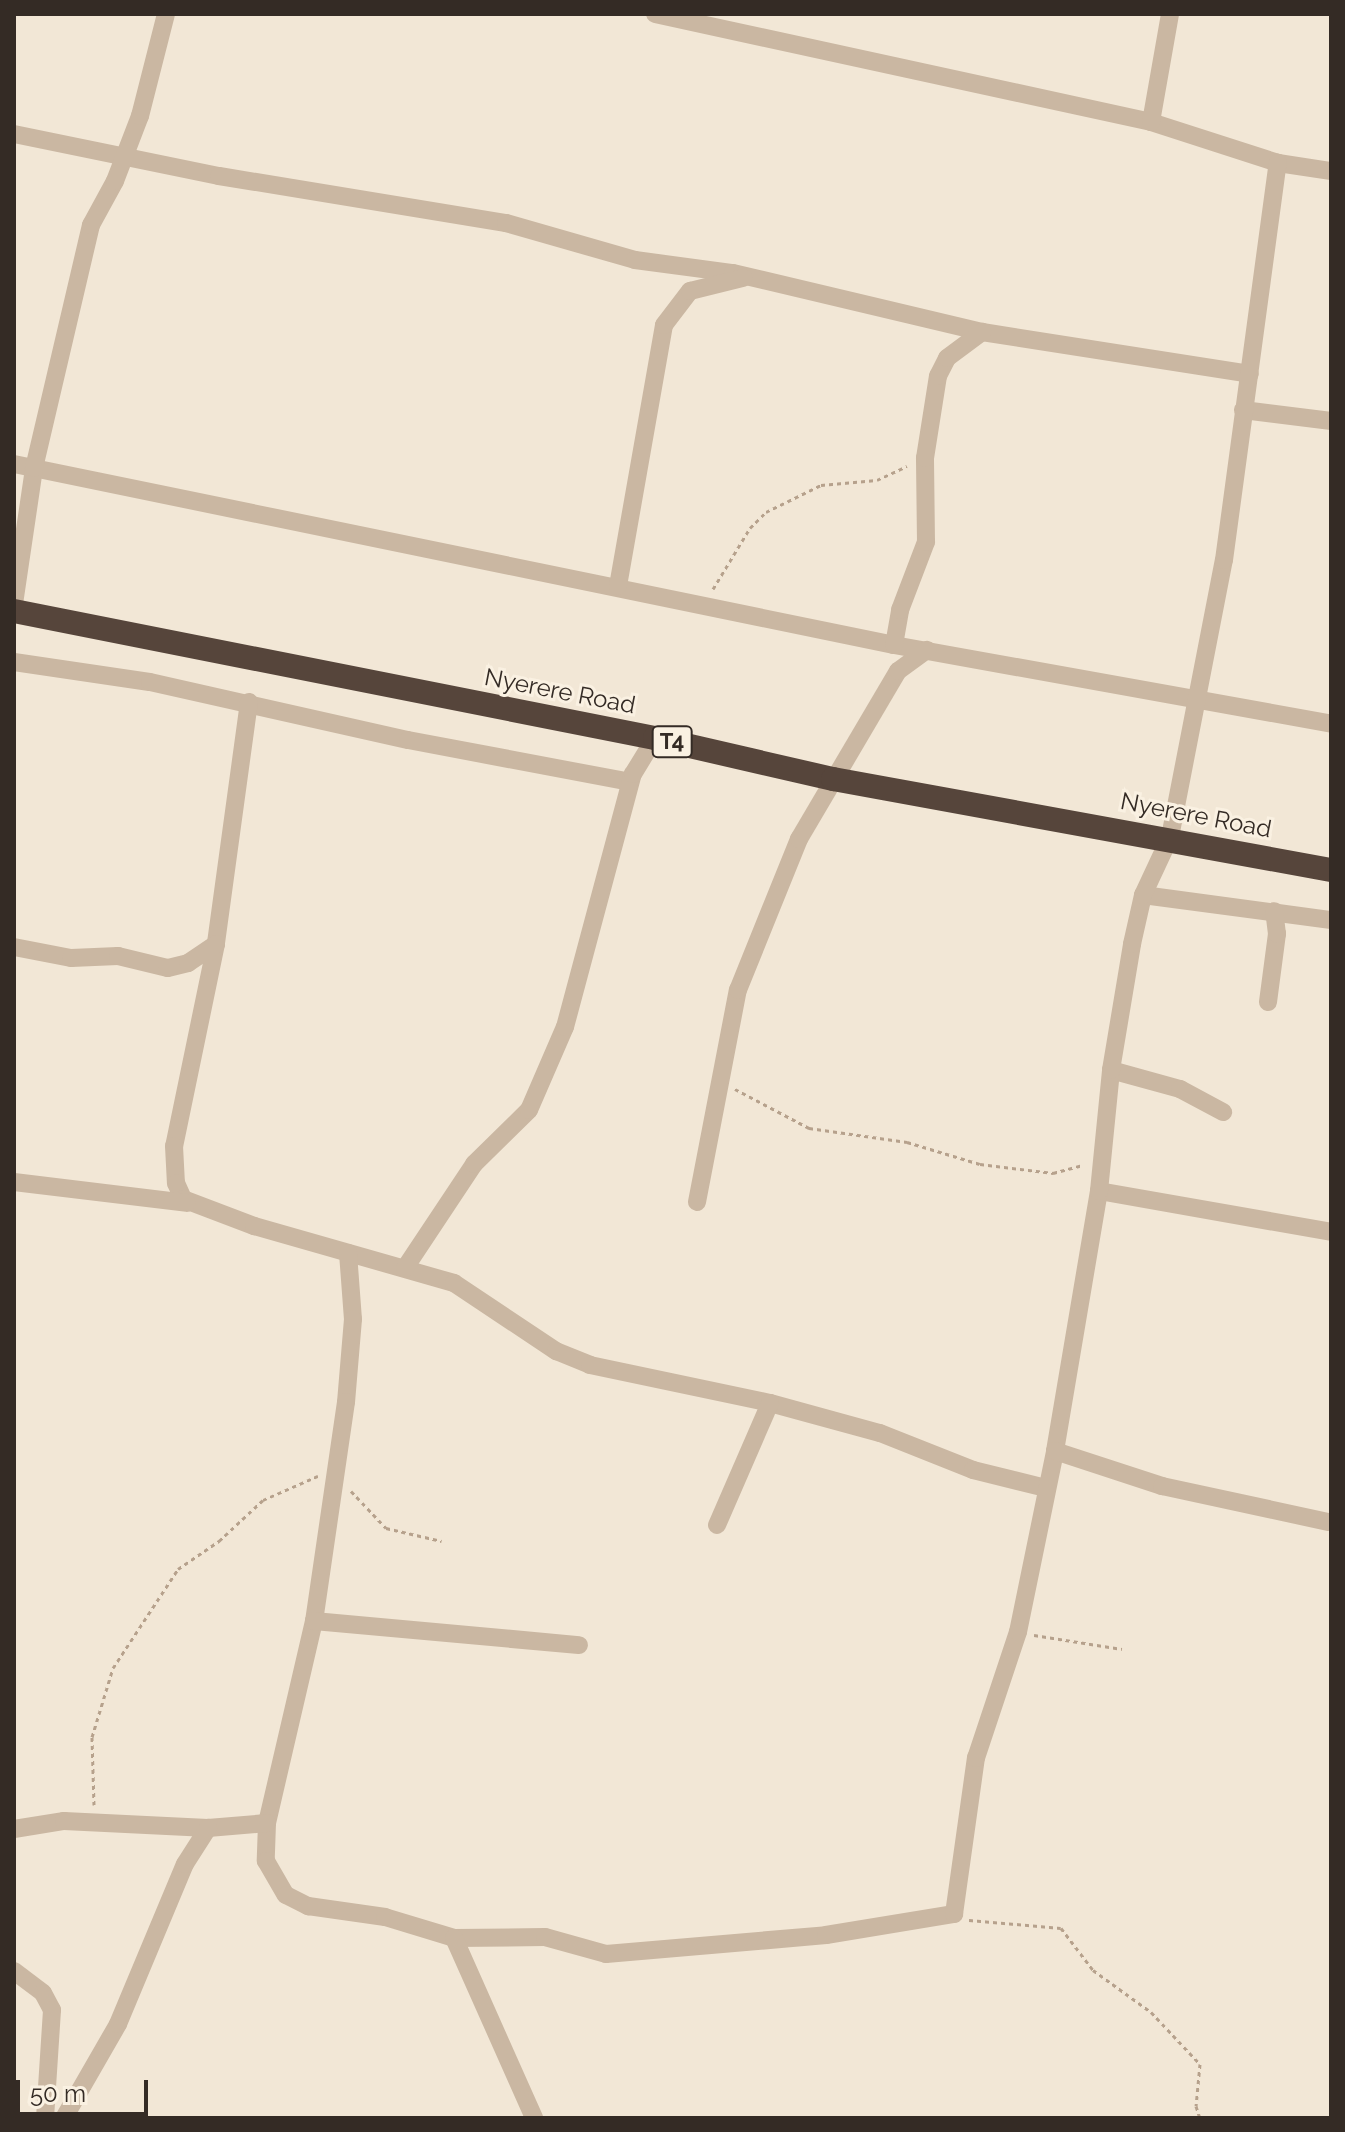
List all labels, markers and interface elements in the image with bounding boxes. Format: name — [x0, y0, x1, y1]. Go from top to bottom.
street label: Nyerere Road — [482, 662, 638, 720]
road number: T4 — [650, 724, 694, 760]
street label: Nyerere Road — [1118, 786, 1274, 844]
scale bar — [20, 2064, 152, 2114]
text: 50 m — [30, 2079, 86, 2108]

